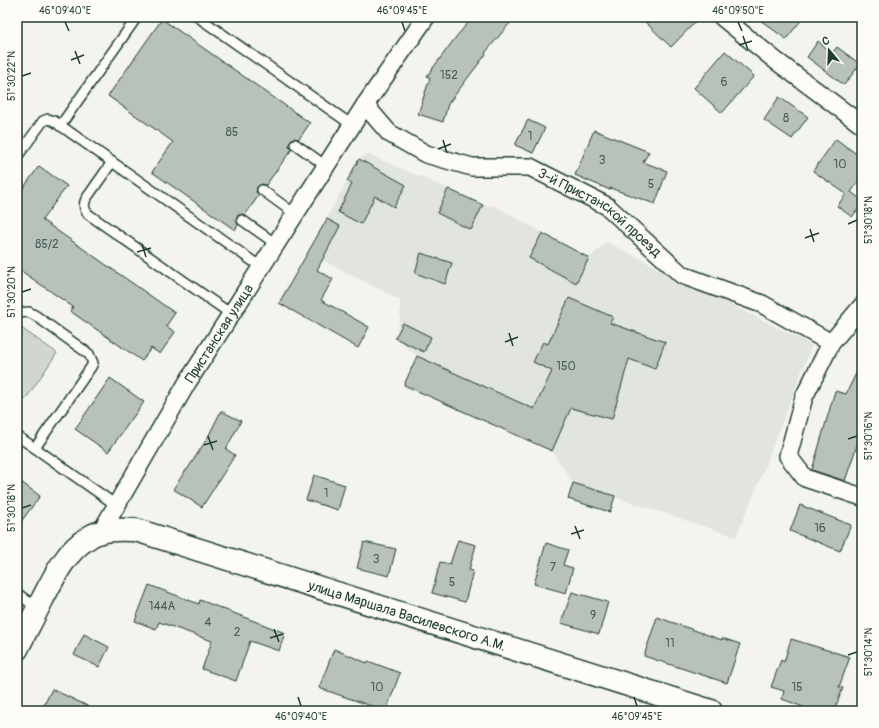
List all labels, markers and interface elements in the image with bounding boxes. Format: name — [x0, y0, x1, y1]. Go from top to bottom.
text: 46°09'40"E — [39, 5, 91, 17]
text: 46°09'45"E — [377, 5, 427, 17]
text: 46°09'50"E — [712, 5, 764, 17]
north arrow — [809, 30, 849, 70]
text: С — [821, 34, 831, 48]
text: 51°30'22"N — [6, 51, 18, 101]
house number: 152 — [440, 68, 458, 83]
house number: 6 — [721, 75, 728, 90]
house number: 8 — [783, 111, 789, 126]
house number: 85 — [226, 125, 238, 140]
house number: 1 — [528, 129, 532, 144]
house number: 3 — [599, 153, 606, 168]
house number: 10 — [834, 157, 846, 172]
street label: 3-й Пристанской проезд — [535, 164, 665, 261]
house number: 5 — [648, 177, 654, 192]
text: 51°30'18"N — [863, 196, 875, 244]
house number: 85/2 — [35, 237, 59, 252]
text: 51°30'20"N — [6, 266, 18, 318]
street label: Пристанская улица — [181, 281, 257, 386]
house number: 150 — [556, 359, 576, 374]
text: 51°30'16"N — [863, 411, 875, 460]
text: 51°30'18"N — [6, 484, 18, 532]
house number: 1 — [324, 486, 328, 501]
house number: 16 — [814, 521, 826, 536]
house number: 3 — [373, 552, 380, 567]
house number: 7 — [550, 560, 557, 575]
house number: 5 — [449, 575, 455, 590]
street label: улица Маршала Василевского А.М. — [305, 576, 508, 654]
house number: 144А — [149, 599, 175, 614]
house number: 9 — [590, 608, 596, 623]
house number: 4 — [205, 615, 212, 630]
house number: 2 — [234, 625, 241, 640]
text: 51°30'14"N — [863, 627, 875, 676]
house number: 11 — [665, 636, 675, 651]
house number: 10 — [371, 680, 383, 695]
house number: 15 — [791, 680, 803, 695]
text: 46°09'40"E — [275, 711, 327, 723]
text: 46°09'45"E — [612, 711, 662, 723]

